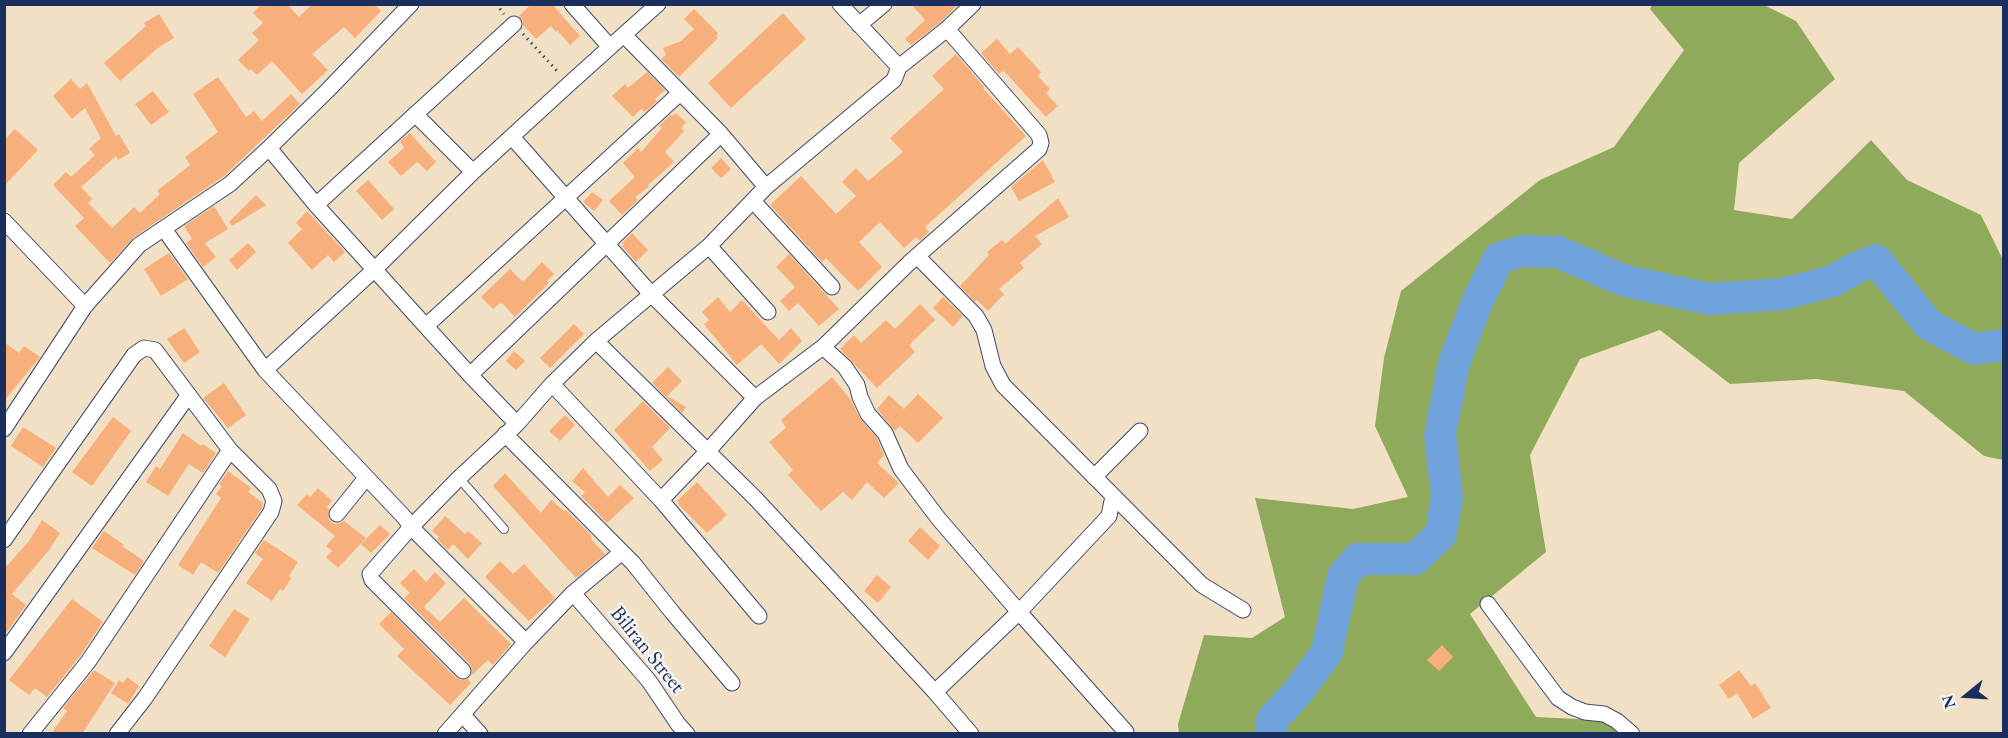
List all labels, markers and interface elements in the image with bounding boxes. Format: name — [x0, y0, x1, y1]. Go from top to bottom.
street label: Biliran Street — [604, 601, 690, 699]
north arrow — [1936, 666, 1996, 726]
text: N — [1936, 692, 1960, 711]

